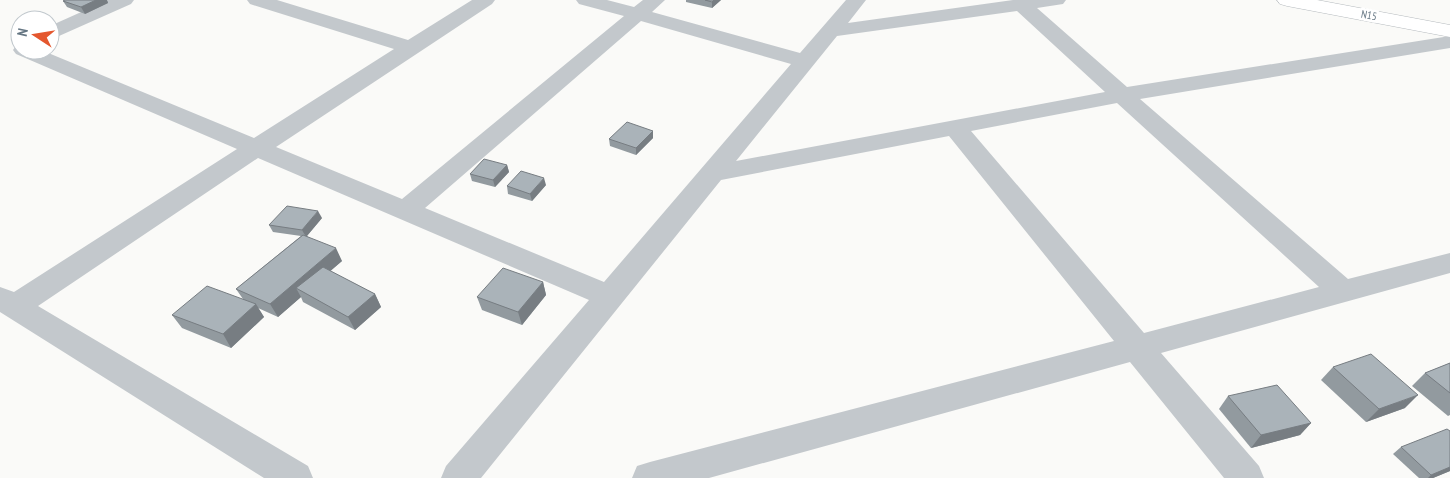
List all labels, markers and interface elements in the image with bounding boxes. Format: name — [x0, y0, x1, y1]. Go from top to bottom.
street label: N15 — [1360, 7, 1378, 23]
north arrow — [10, 10, 60, 60]
text: N — [13, 27, 32, 38]

